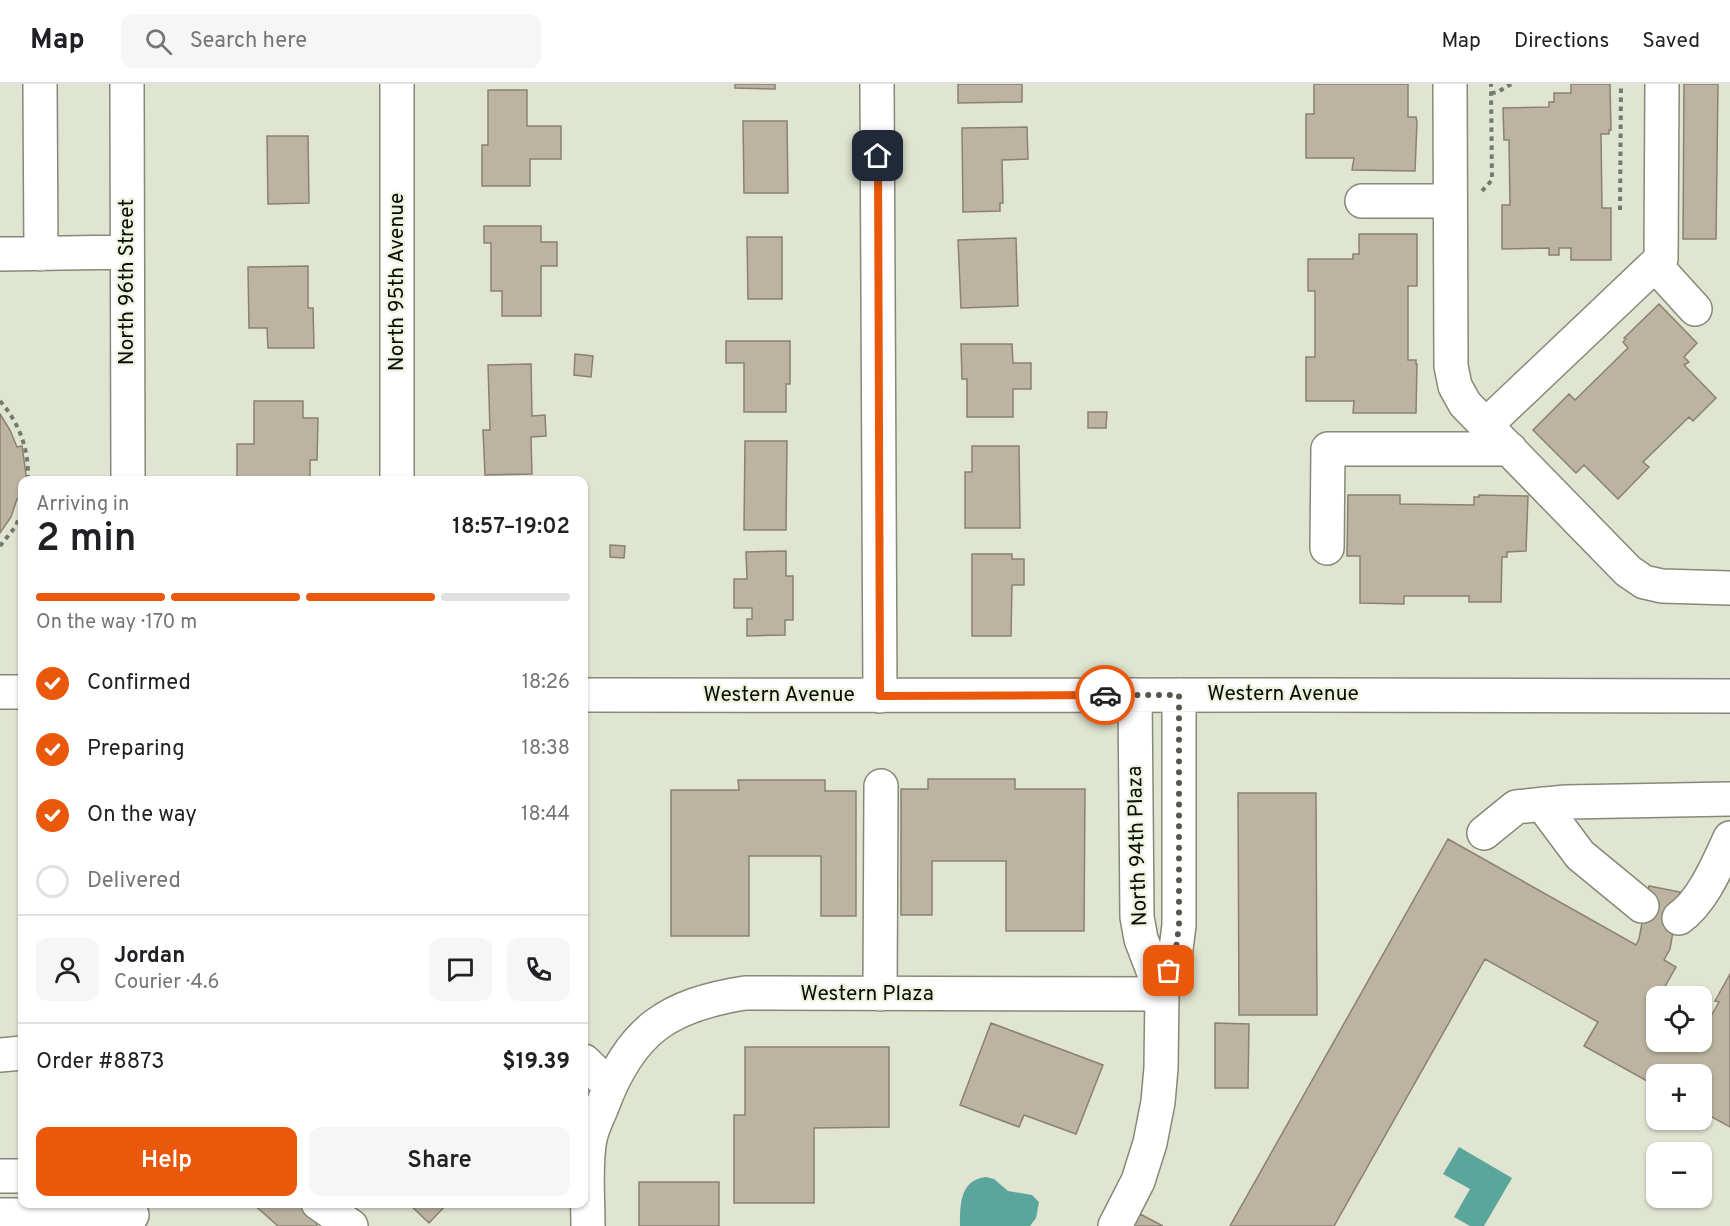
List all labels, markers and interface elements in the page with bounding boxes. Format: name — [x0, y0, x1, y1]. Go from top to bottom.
search box — [121, 14, 541, 68]
text: Map — [30, 23, 85, 59]
icon: search — [142, 25, 175, 58]
text: Search here — [190, 28, 307, 55]
text: Map — [1441, 28, 1481, 55]
text: Directions — [1514, 28, 1609, 55]
text: Saved — [1642, 28, 1700, 55]
pin — [852, 130, 903, 181]
icon: home — [861, 139, 894, 172]
street label: North 95th Avenue — [384, 193, 411, 371]
street label: North 96th Street — [114, 199, 141, 365]
text: Arriving in — [36, 492, 129, 518]
text: 18:57–19:02 — [452, 514, 570, 541]
text: 2 min — [36, 516, 137, 565]
text: On the way · 170 m — [36, 610, 197, 636]
courier — [1075, 665, 1135, 725]
icon: check — [36, 667, 69, 700]
text: Confirmed — [87, 670, 191, 697]
text: 18:26 — [522, 670, 570, 696]
icon: car — [1089, 679, 1122, 712]
street label: Western Avenue — [1207, 681, 1359, 708]
street label: Western Avenue — [703, 682, 855, 709]
icon: check — [36, 733, 69, 766]
text: Preparing — [87, 736, 185, 763]
text: 18:38 — [522, 736, 570, 762]
street label: North 94th Plaza — [1122, 765, 1154, 927]
icon: check — [36, 799, 69, 832]
text: On the way — [87, 802, 197, 829]
text: 18:44 — [521, 802, 570, 828]
text: Delivered — [87, 868, 181, 895]
button: person — [36, 938, 99, 1001]
button: chat — [429, 938, 492, 1001]
button: phone — [507, 938, 570, 1001]
text: Jordan — [114, 943, 185, 970]
pin — [1143, 945, 1194, 996]
icon: bag — [1152, 954, 1185, 987]
text: Courier · 4.6 — [114, 970, 219, 996]
street label: Western Plaza — [800, 981, 934, 1008]
map controls — [1646, 986, 1712, 1208]
button: locate — [1646, 986, 1712, 1052]
text: Order #8873 — [36, 1049, 164, 1076]
text: $19.39 — [502, 1049, 570, 1076]
button: + — [1646, 1064, 1712, 1130]
button: Help — [36, 1127, 297, 1196]
button: Share — [309, 1127, 570, 1196]
button: − — [1646, 1142, 1712, 1208]

